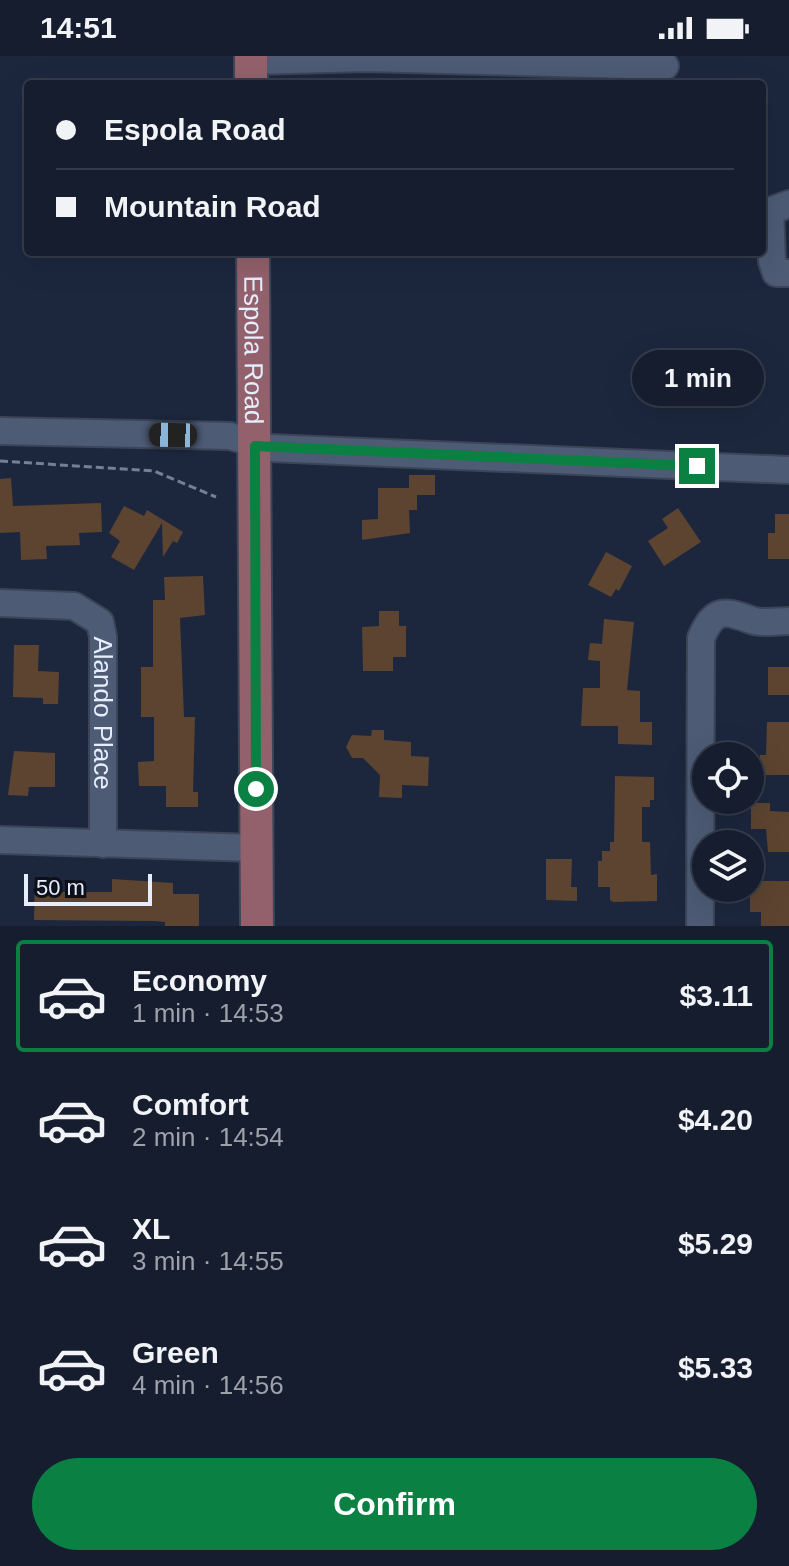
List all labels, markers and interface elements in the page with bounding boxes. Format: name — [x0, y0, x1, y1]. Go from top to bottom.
text: 14:51 — [40, 11, 117, 44]
text: Espola Road — [104, 113, 286, 146]
text: Mountain Road — [104, 190, 321, 223]
street label: Espola Road — [238, 275, 269, 425]
callout: 1 min — [631, 350, 763, 406]
text: 1 min — [664, 363, 732, 393]
car — [149, 423, 197, 447]
route end — [679, 448, 715, 484]
street label: Alando Place — [88, 636, 118, 790]
map controls — [692, 742, 764, 902]
button: locate — [692, 742, 764, 814]
route start — [238, 771, 274, 807]
button: layers — [692, 830, 764, 902]
scale bar — [24, 870, 152, 906]
text: 50 m — [36, 875, 85, 900]
icon: car — [36, 960, 108, 1032]
text: Economy — [132, 964, 267, 997]
text: $3.11 — [680, 979, 753, 1012]
text: 1 min · 14:53 — [132, 998, 284, 1028]
icon: car — [36, 1084, 108, 1156]
text: Comfort — [132, 1088, 249, 1121]
text: $4.20 — [678, 1103, 753, 1136]
text: 2 min · 14:54 — [132, 1122, 284, 1152]
icon: car — [36, 1208, 108, 1280]
text: XL — [132, 1212, 170, 1245]
text: $5.29 — [678, 1227, 753, 1260]
text: 3 min · 14:55 — [132, 1246, 284, 1276]
icon: car — [36, 1332, 108, 1404]
text: Green — [132, 1336, 219, 1369]
text: $5.33 — [678, 1351, 753, 1384]
text: 4 min · 14:56 — [132, 1370, 284, 1400]
button: Confirm — [32, 1458, 757, 1550]

